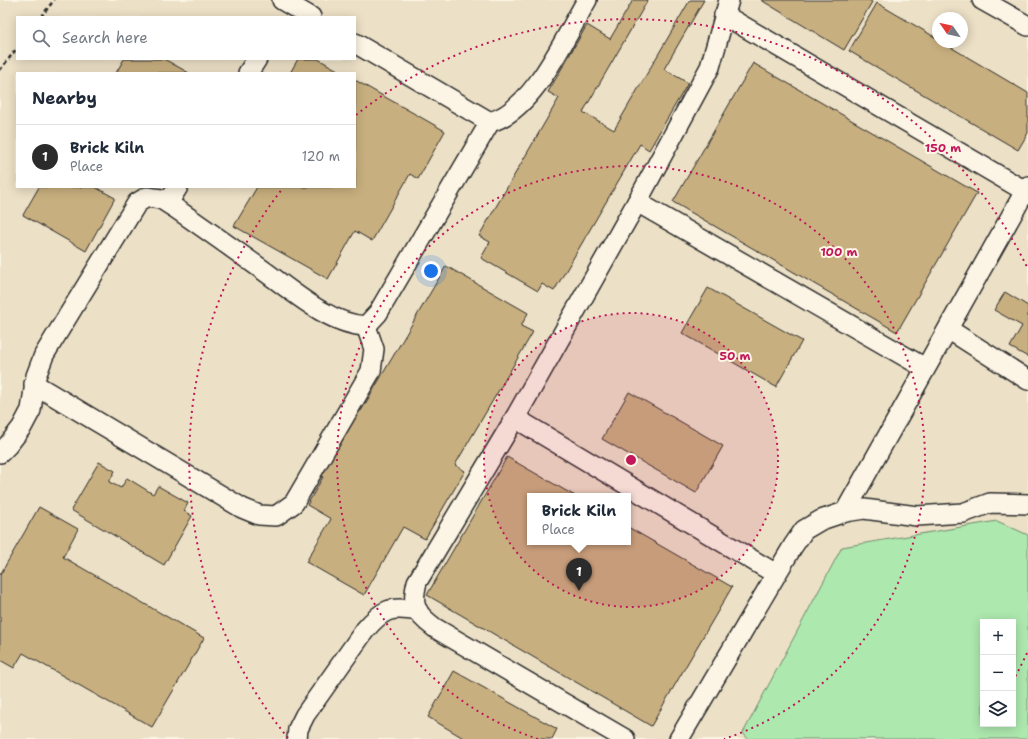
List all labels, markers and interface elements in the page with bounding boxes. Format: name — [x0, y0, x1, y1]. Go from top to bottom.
north arrow — [932, 12, 968, 48]
search box — [16, 16, 356, 60]
icon: search — [30, 27, 52, 49]
text: Search here — [62, 28, 148, 48]
text: Nearby — [32, 87, 97, 109]
text: Brick Kiln — [70, 138, 144, 158]
text: 150 m — [925, 140, 961, 156]
text: 1 — [42, 148, 48, 165]
text: 120 m — [302, 148, 340, 165]
text: Place — [70, 158, 103, 175]
text: 100 m — [821, 244, 858, 260]
your location — [421, 261, 441, 281]
text: 50 m — [720, 348, 751, 364]
centre of rings — [624, 453, 638, 467]
popup — [527, 493, 631, 545]
text: Brick Kiln — [542, 501, 616, 521]
text: Place — [542, 521, 575, 538]
pin: 1 — [566, 558, 592, 591]
map controls — [980, 619, 1016, 727]
button: + — [980, 619, 1016, 655]
button: − — [980, 655, 1016, 691]
button: layers — [980, 691, 1016, 727]

